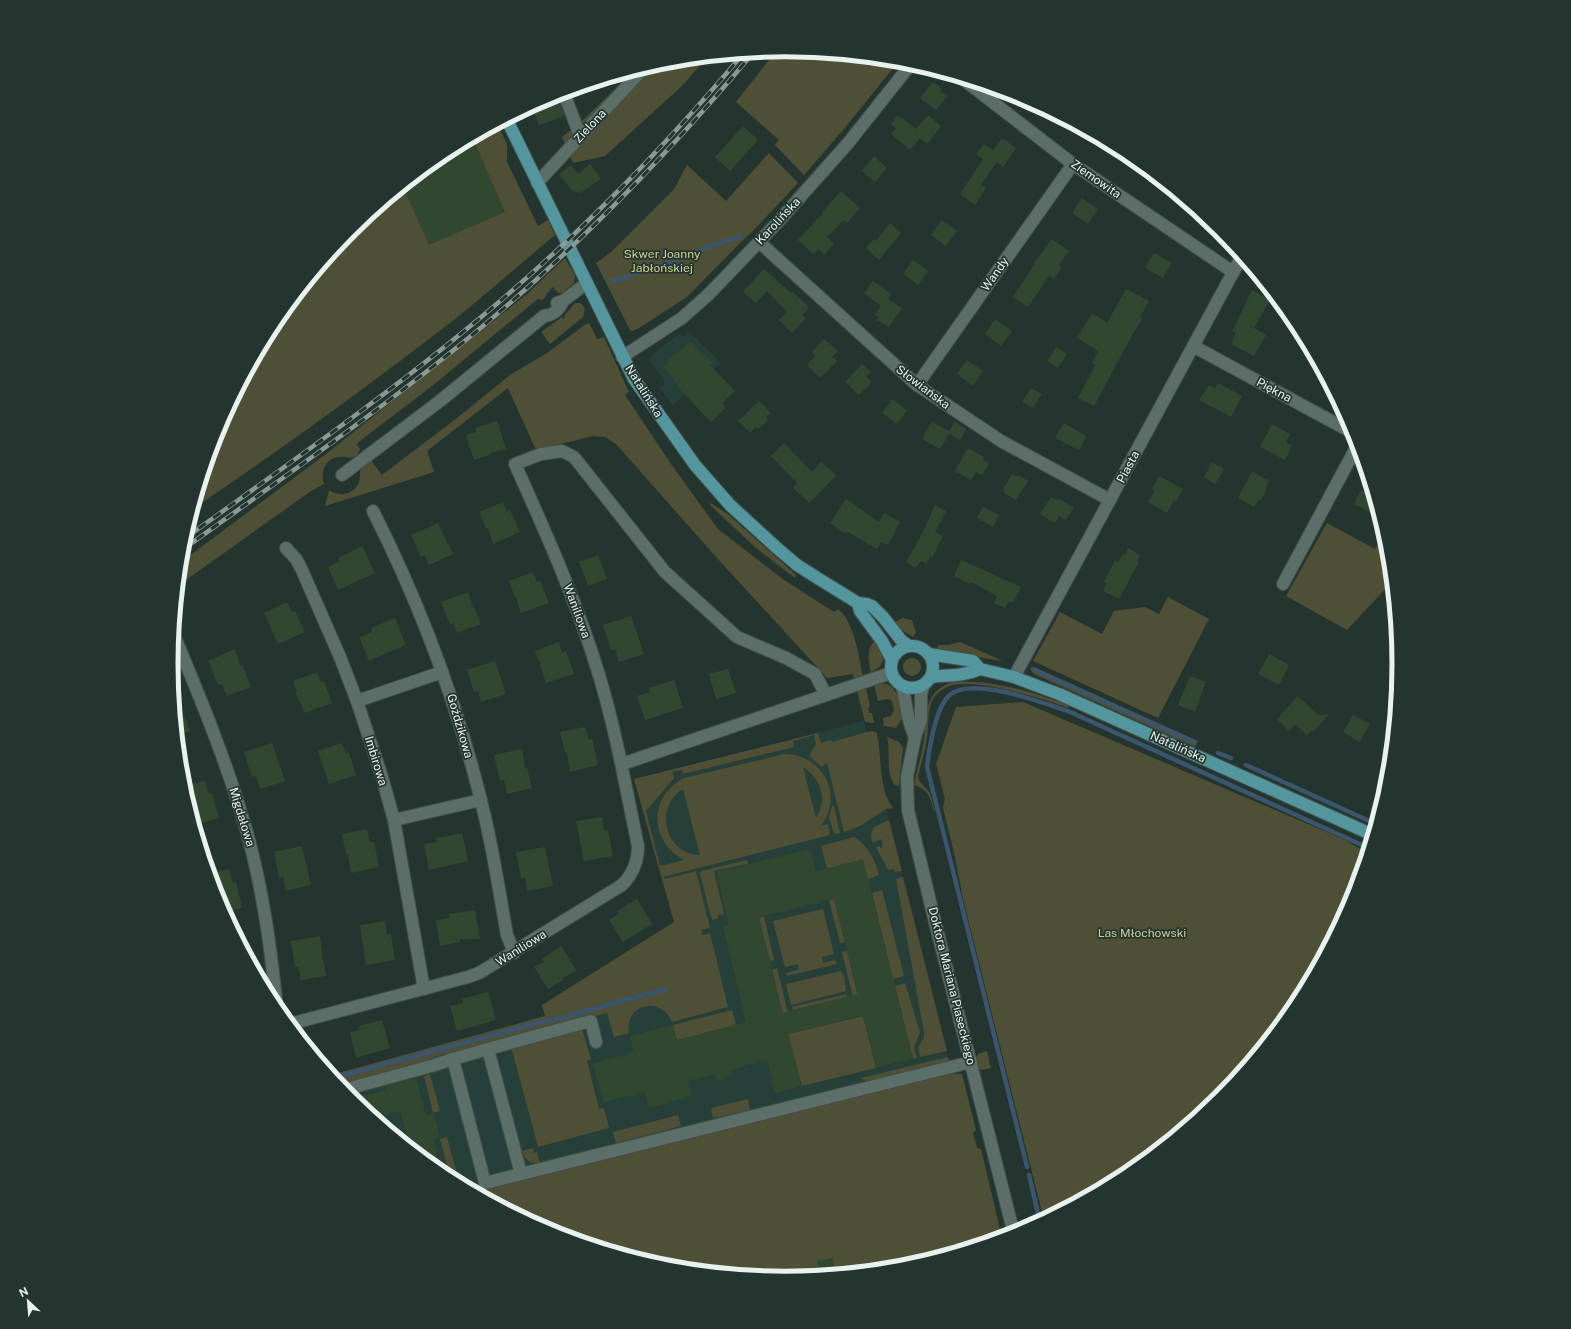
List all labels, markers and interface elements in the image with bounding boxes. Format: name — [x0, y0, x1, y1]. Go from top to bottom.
street label: Zielona — [571, 106, 609, 146]
street label: Ziemowita — [1068, 157, 1124, 201]
street label: Karolińska — [753, 195, 803, 247]
park label: Skwer Joanny Jabłońskiej — [624, 247, 701, 275]
street label: Wandy — [978, 254, 1012, 294]
street label: Natalińska — [622, 362, 666, 420]
street label: Słowiańska — [893, 362, 953, 412]
street label: Piękna — [1254, 375, 1294, 405]
street label: Piasta — [1114, 449, 1142, 485]
street label: Waniliowa — [561, 582, 593, 640]
street label: Goździkowa — [444, 692, 476, 760]
street label: Natalińska — [1148, 729, 1208, 765]
street label: Imbirowa — [362, 735, 390, 787]
street label: Migdałowa — [226, 786, 258, 848]
street label: Doktora Mariana Piaseckiego — [926, 906, 978, 1066]
park label: Las Młochowski — [1098, 926, 1186, 940]
street label: Waniliowa — [493, 927, 549, 969]
north arrow — [8, 1281, 48, 1321]
text: N — [17, 1285, 30, 1299]

